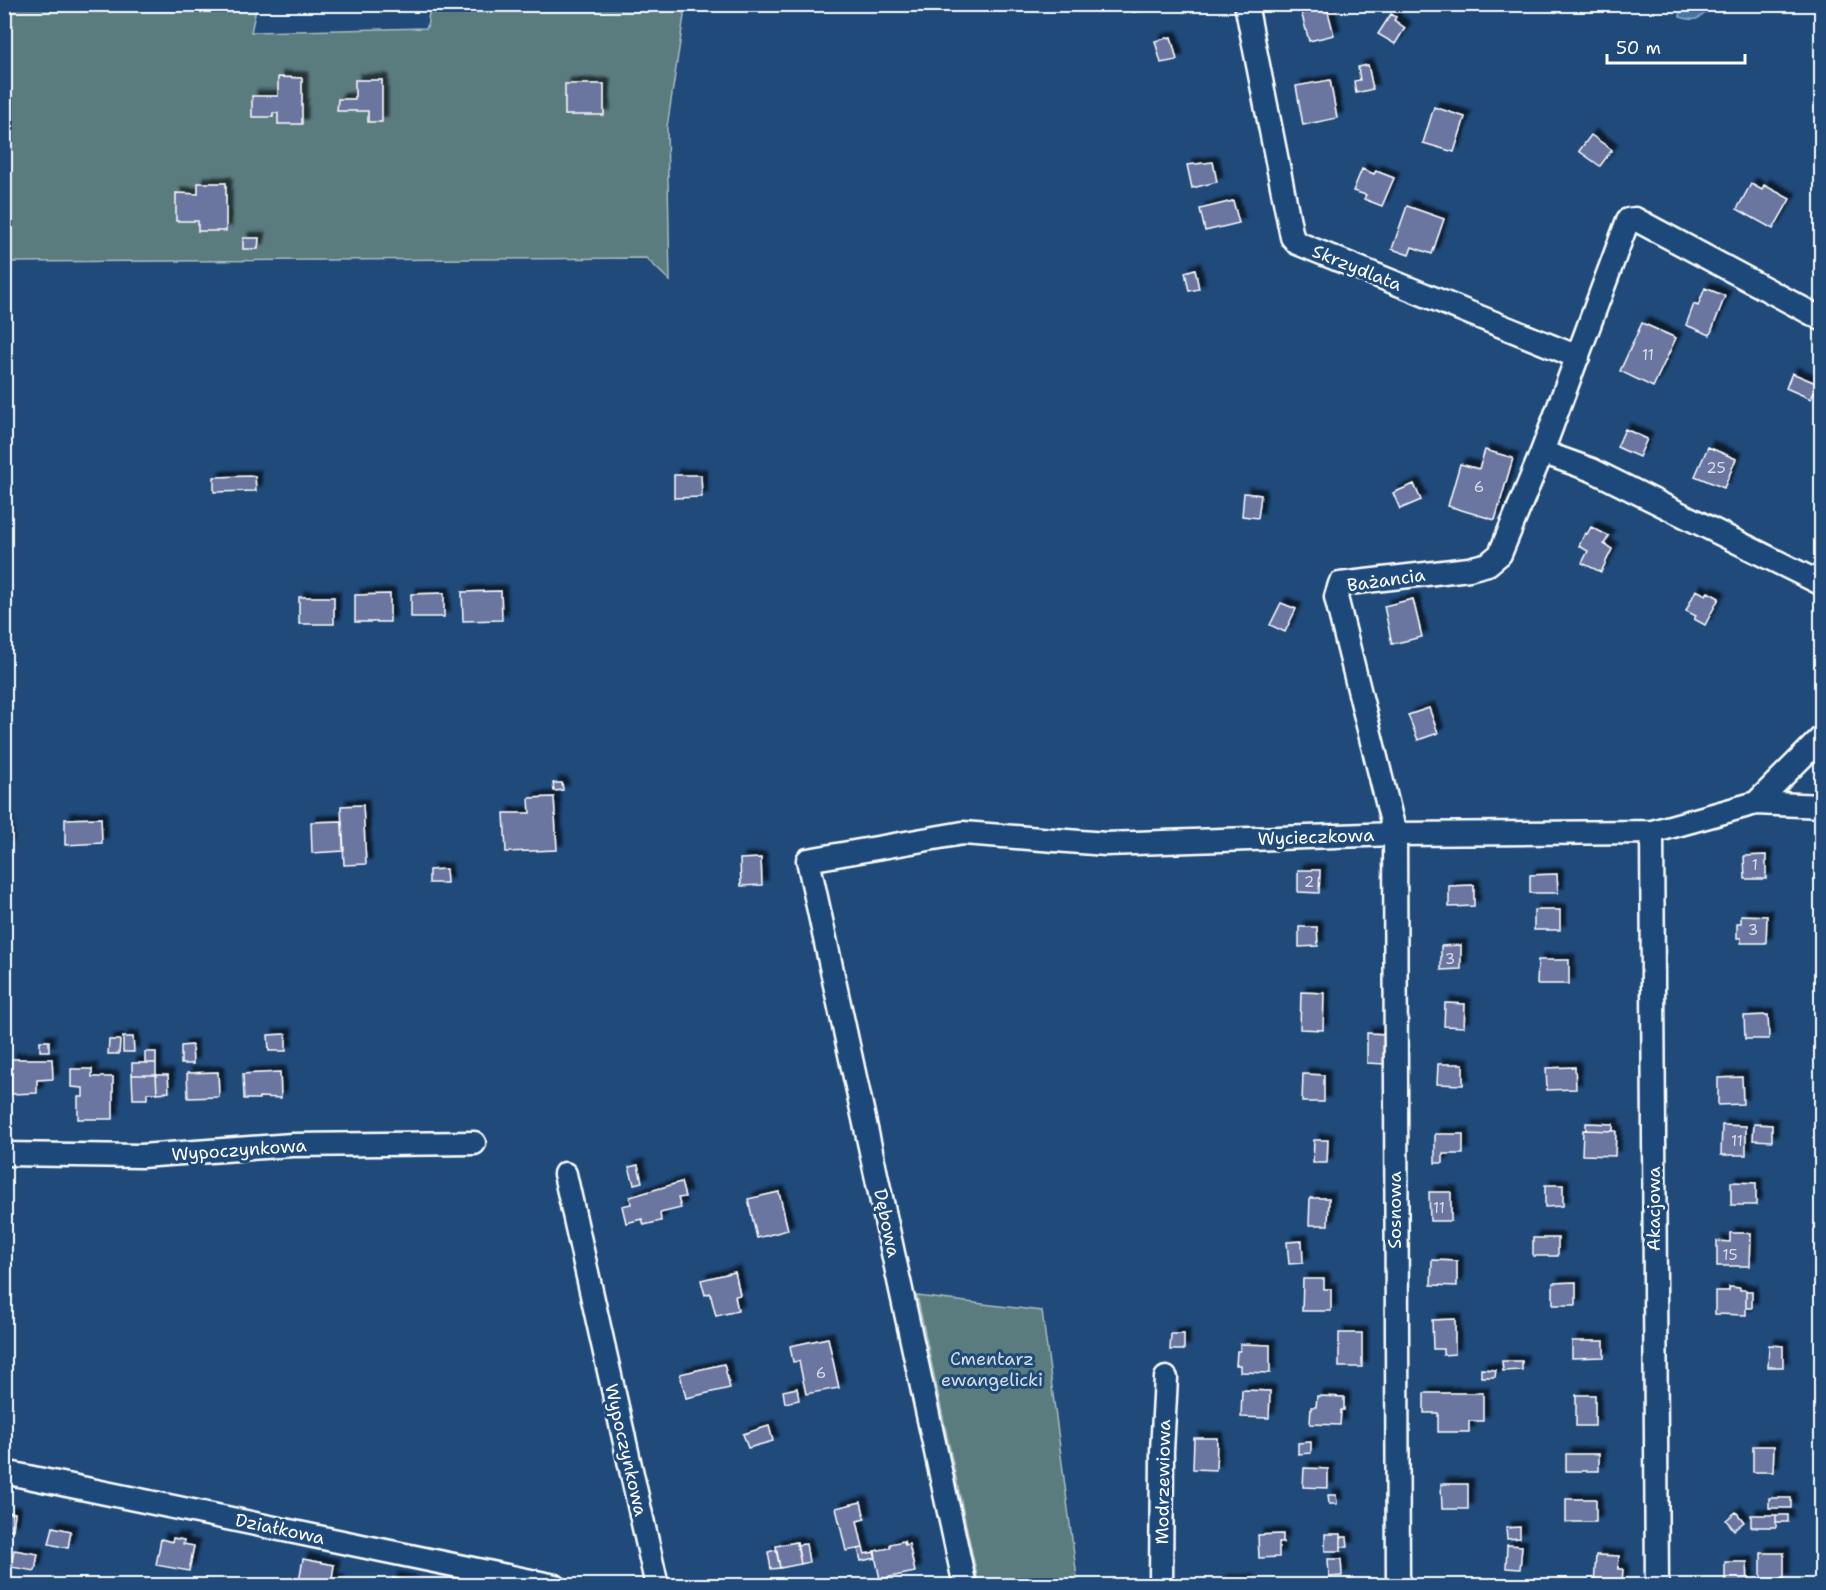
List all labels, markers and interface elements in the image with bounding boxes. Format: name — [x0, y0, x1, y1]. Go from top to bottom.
scale bar — [1607, 27, 1745, 65]
text: 50 m — [1616, 36, 1661, 60]
street label: Skrzydlata — [1309, 239, 1405, 297]
house number: 11 — [1642, 345, 1654, 365]
house number: 25 — [1706, 458, 1726, 478]
house number: 6 — [1474, 477, 1484, 497]
street label: Bażancia — [1345, 563, 1427, 597]
street label: Wycieczkowa — [1257, 823, 1375, 851]
house number: 1 — [1752, 855, 1758, 875]
house number: 2 — [1304, 872, 1314, 892]
house number: 3 — [1748, 920, 1758, 940]
house number: 3 — [1445, 949, 1455, 969]
house number: 11 — [1731, 1131, 1743, 1151]
street label: Wypoczynkowa — [171, 1133, 307, 1167]
street label: Akacjowa — [1642, 1167, 1666, 1251]
street label: Sosnowa — [1383, 1171, 1407, 1249]
street label: Dębowa — [868, 1187, 906, 1259]
house number: 11 — [1433, 1198, 1445, 1218]
house number: 15 — [1722, 1245, 1738, 1265]
park label: Cmentarz ewangelicki — [941, 1347, 1043, 1392]
house number: 6 — [816, 1363, 826, 1383]
street label: Wypoczynkowa — [599, 1381, 653, 1519]
street label: Modrzewiowa — [1150, 1419, 1176, 1545]
street label: Działkowa — [233, 1508, 327, 1550]

